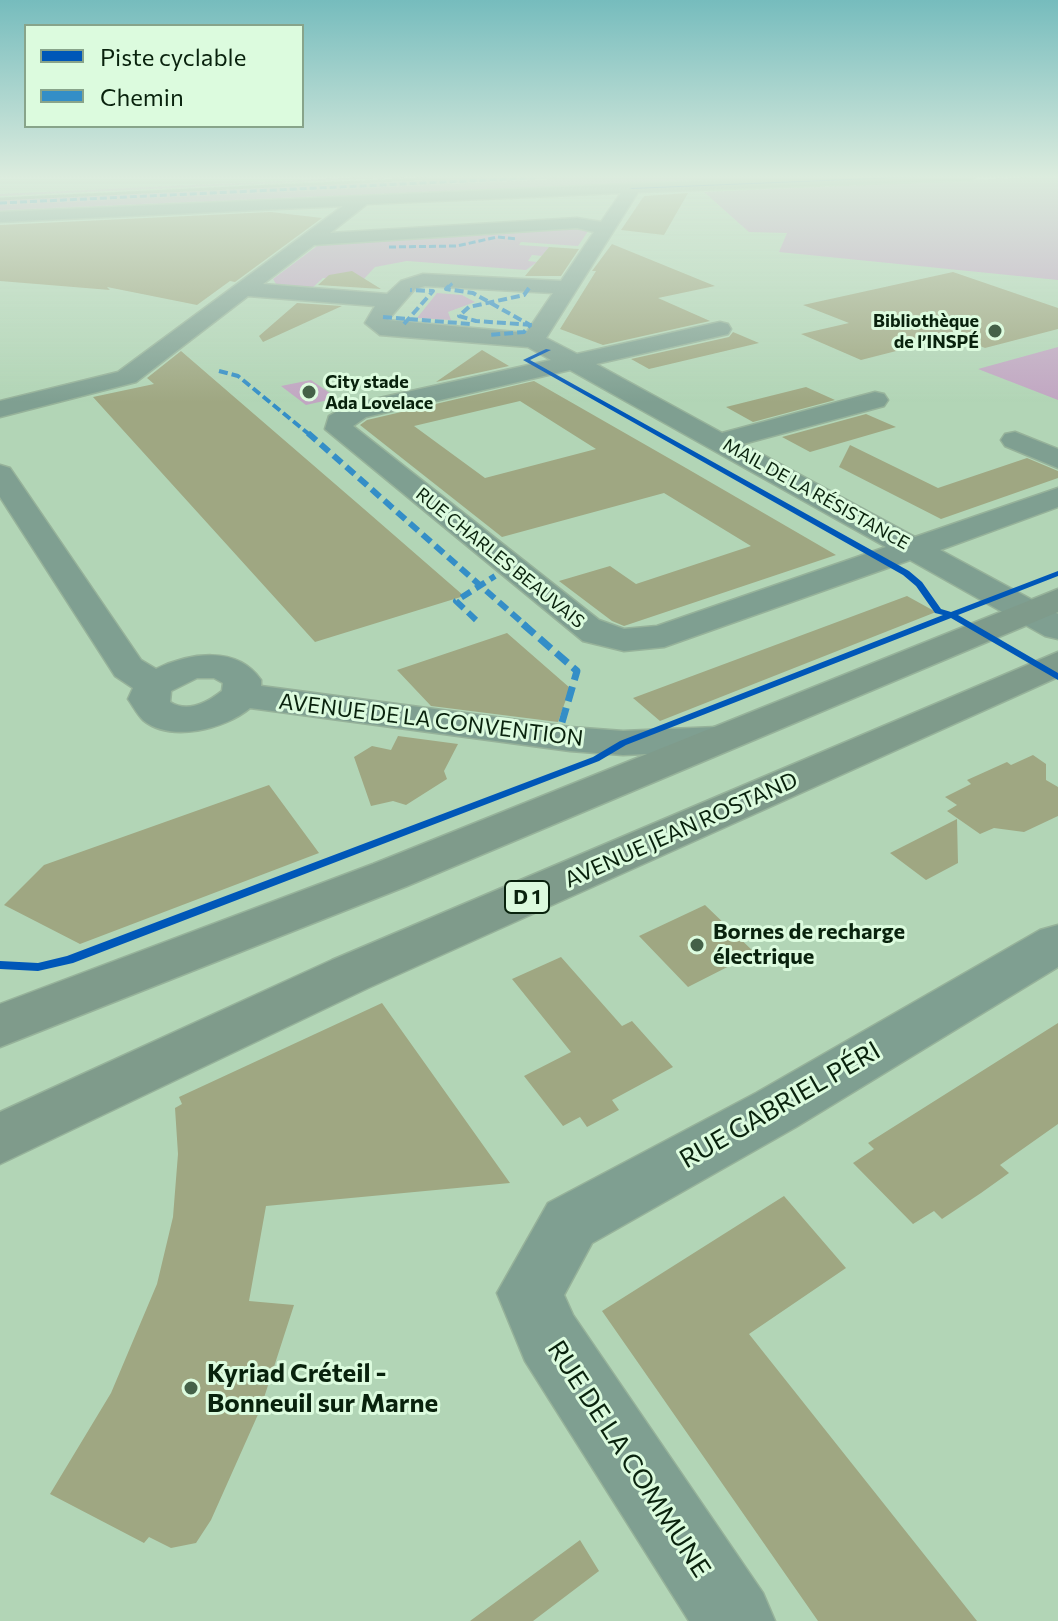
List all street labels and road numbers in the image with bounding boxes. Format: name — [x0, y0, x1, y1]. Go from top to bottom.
street label: MAIL DE LA RÉSISTANCE — [719, 434, 913, 554]
street label: RUE CHARLES BEAUVAIS — [411, 483, 589, 633]
street label: AVENUE DE LA CONVENTION — [277, 688, 585, 752]
street label: AVENUE JEAN ROSTAND — [560, 767, 802, 893]
road number: D 1 — [505, 881, 549, 913]
street label: RUE GABRIEL PÉRI — [674, 1035, 886, 1175]
street label: RUE DE LA COMMUNE — [541, 1335, 717, 1583]

